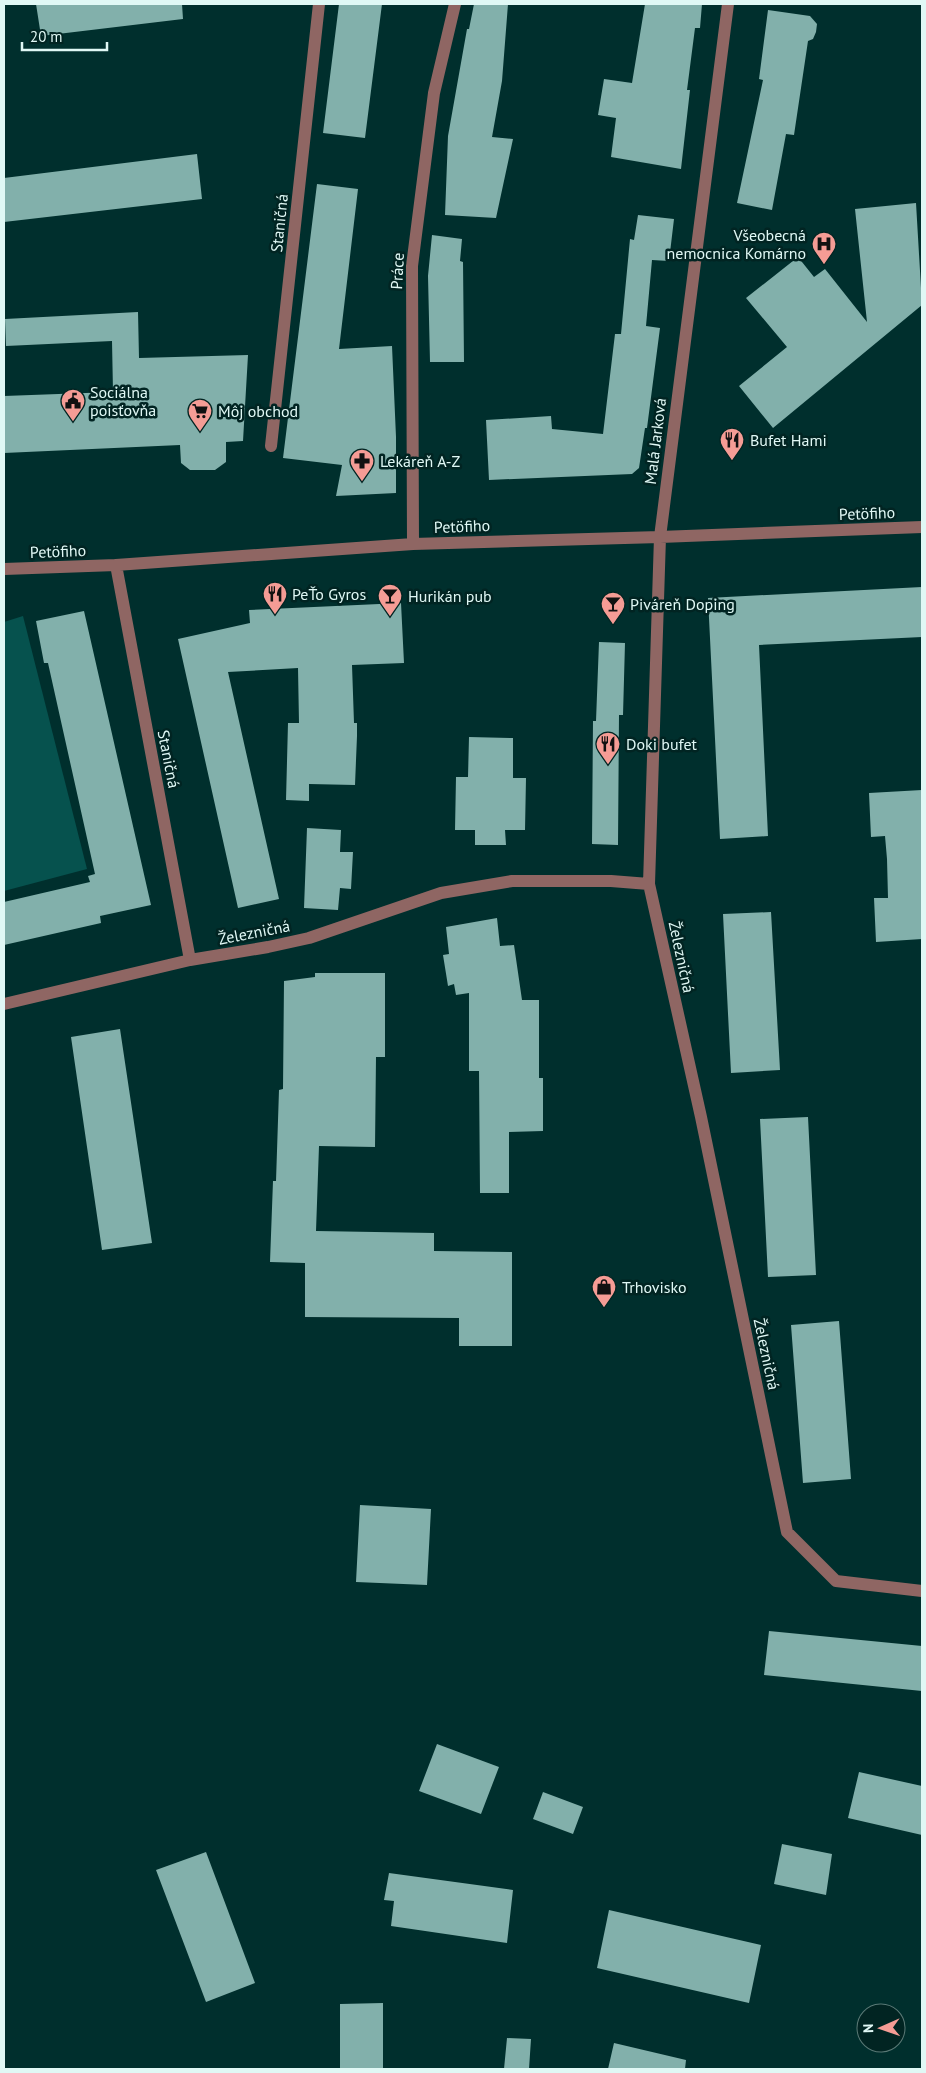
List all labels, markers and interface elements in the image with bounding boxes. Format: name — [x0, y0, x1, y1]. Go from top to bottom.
scale bar — [22, 20, 108, 52]
text: 20 m — [30, 27, 63, 46]
street label: Staničná — [266, 193, 292, 253]
place label: Všeobecná nemocnica Komárno — [667, 225, 806, 263]
hospital icon: Všeobecná nemocnica Komárno — [811, 231, 837, 265]
street label: Práce — [386, 252, 408, 290]
place label: Sociálna poisťovňa — [90, 382, 156, 420]
public building icon: Sociálna poisťovňa — [60, 388, 86, 422]
street label: Malá Jarková — [640, 397, 670, 485]
supermarket icon: Môj obchod — [187, 398, 213, 432]
place label: Môj obchod — [218, 401, 298, 421]
restaurant icon: Bufet Hami — [719, 427, 745, 461]
place label: Bufet Hami — [750, 430, 827, 450]
pharmacy icon: Lekáreň A-Z — [349, 448, 375, 482]
place label: Lekáreň A-Z — [380, 451, 460, 471]
street label: Petöfiho — [839, 502, 895, 524]
street label: Petöfiho — [434, 515, 490, 537]
street label: Petöfiho — [30, 540, 86, 562]
restaurant icon: PeŤo Gyros — [262, 581, 288, 615]
bar icon: Hurikán pub — [377, 583, 403, 617]
place label: PeŤo Gyros — [292, 584, 366, 604]
place label: Hurikán pub — [408, 586, 492, 606]
bar icon: Piváreň Doping — [600, 591, 626, 625]
place label: Piváreň Doping — [630, 594, 735, 614]
street label: Staničná — [154, 728, 184, 790]
restaurant icon: Doki bufet — [595, 731, 621, 765]
place label: Doki bufet — [626, 734, 698, 754]
street label: Železničná — [216, 915, 292, 949]
street label: Železničná — [665, 919, 699, 995]
shop icon: Trhovisko — [591, 1274, 617, 1308]
place label: Trhovisko — [622, 1277, 687, 1297]
street label: Železničná — [750, 1316, 784, 1392]
north arrow — [856, 2003, 906, 2053]
text: N — [859, 2024, 877, 2033]

